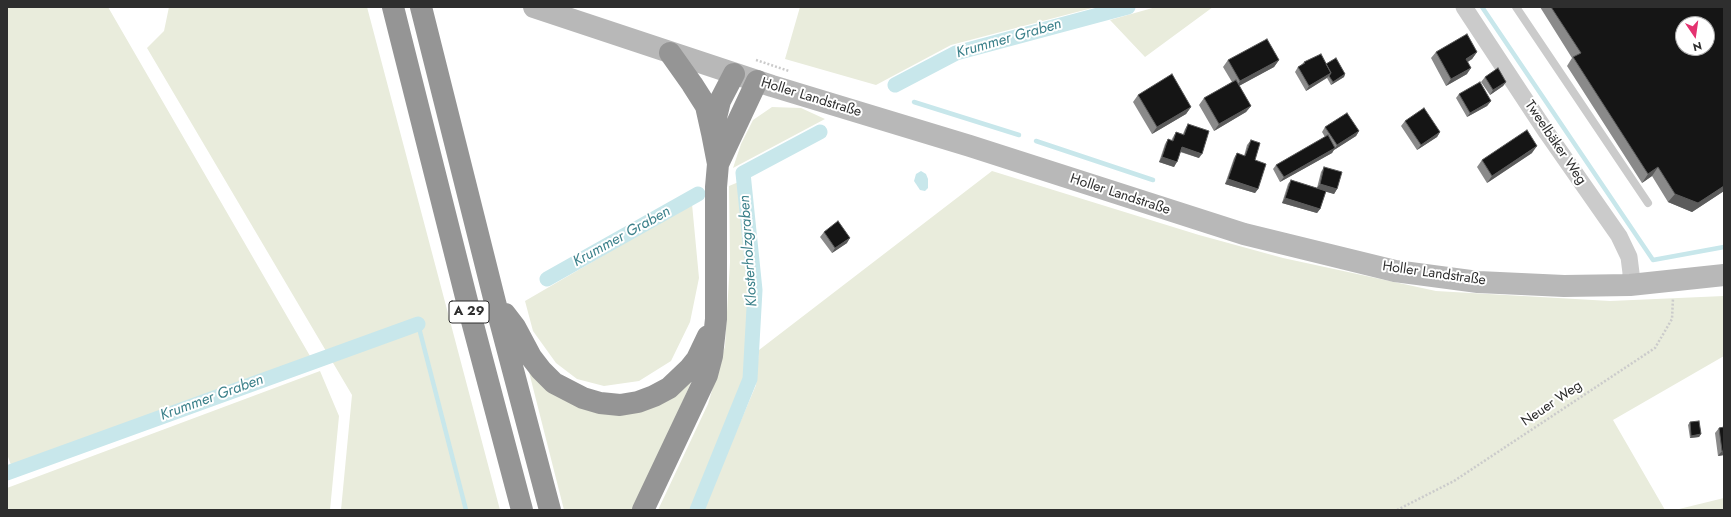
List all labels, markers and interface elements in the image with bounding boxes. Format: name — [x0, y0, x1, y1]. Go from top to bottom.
water label: Krummer Graben — [954, 15, 1064, 63]
north arrow — [1675, 16, 1715, 56]
text: N — [1691, 38, 1704, 55]
street label: Holler Landstraße — [759, 75, 863, 121]
street label: Tweelbäker Weg — [1521, 98, 1589, 188]
street label: Holler Landstraße — [1068, 171, 1172, 219]
water label: Klosterholzgraben — [736, 195, 762, 307]
water label: Krummer Graben — [570, 203, 674, 271]
street label: Holler Landstraße — [1381, 258, 1487, 290]
road number: A 29 — [449, 301, 489, 323]
water label: Krummer Graben — [158, 371, 266, 425]
street label: Neuer Weg — [1518, 378, 1586, 430]

